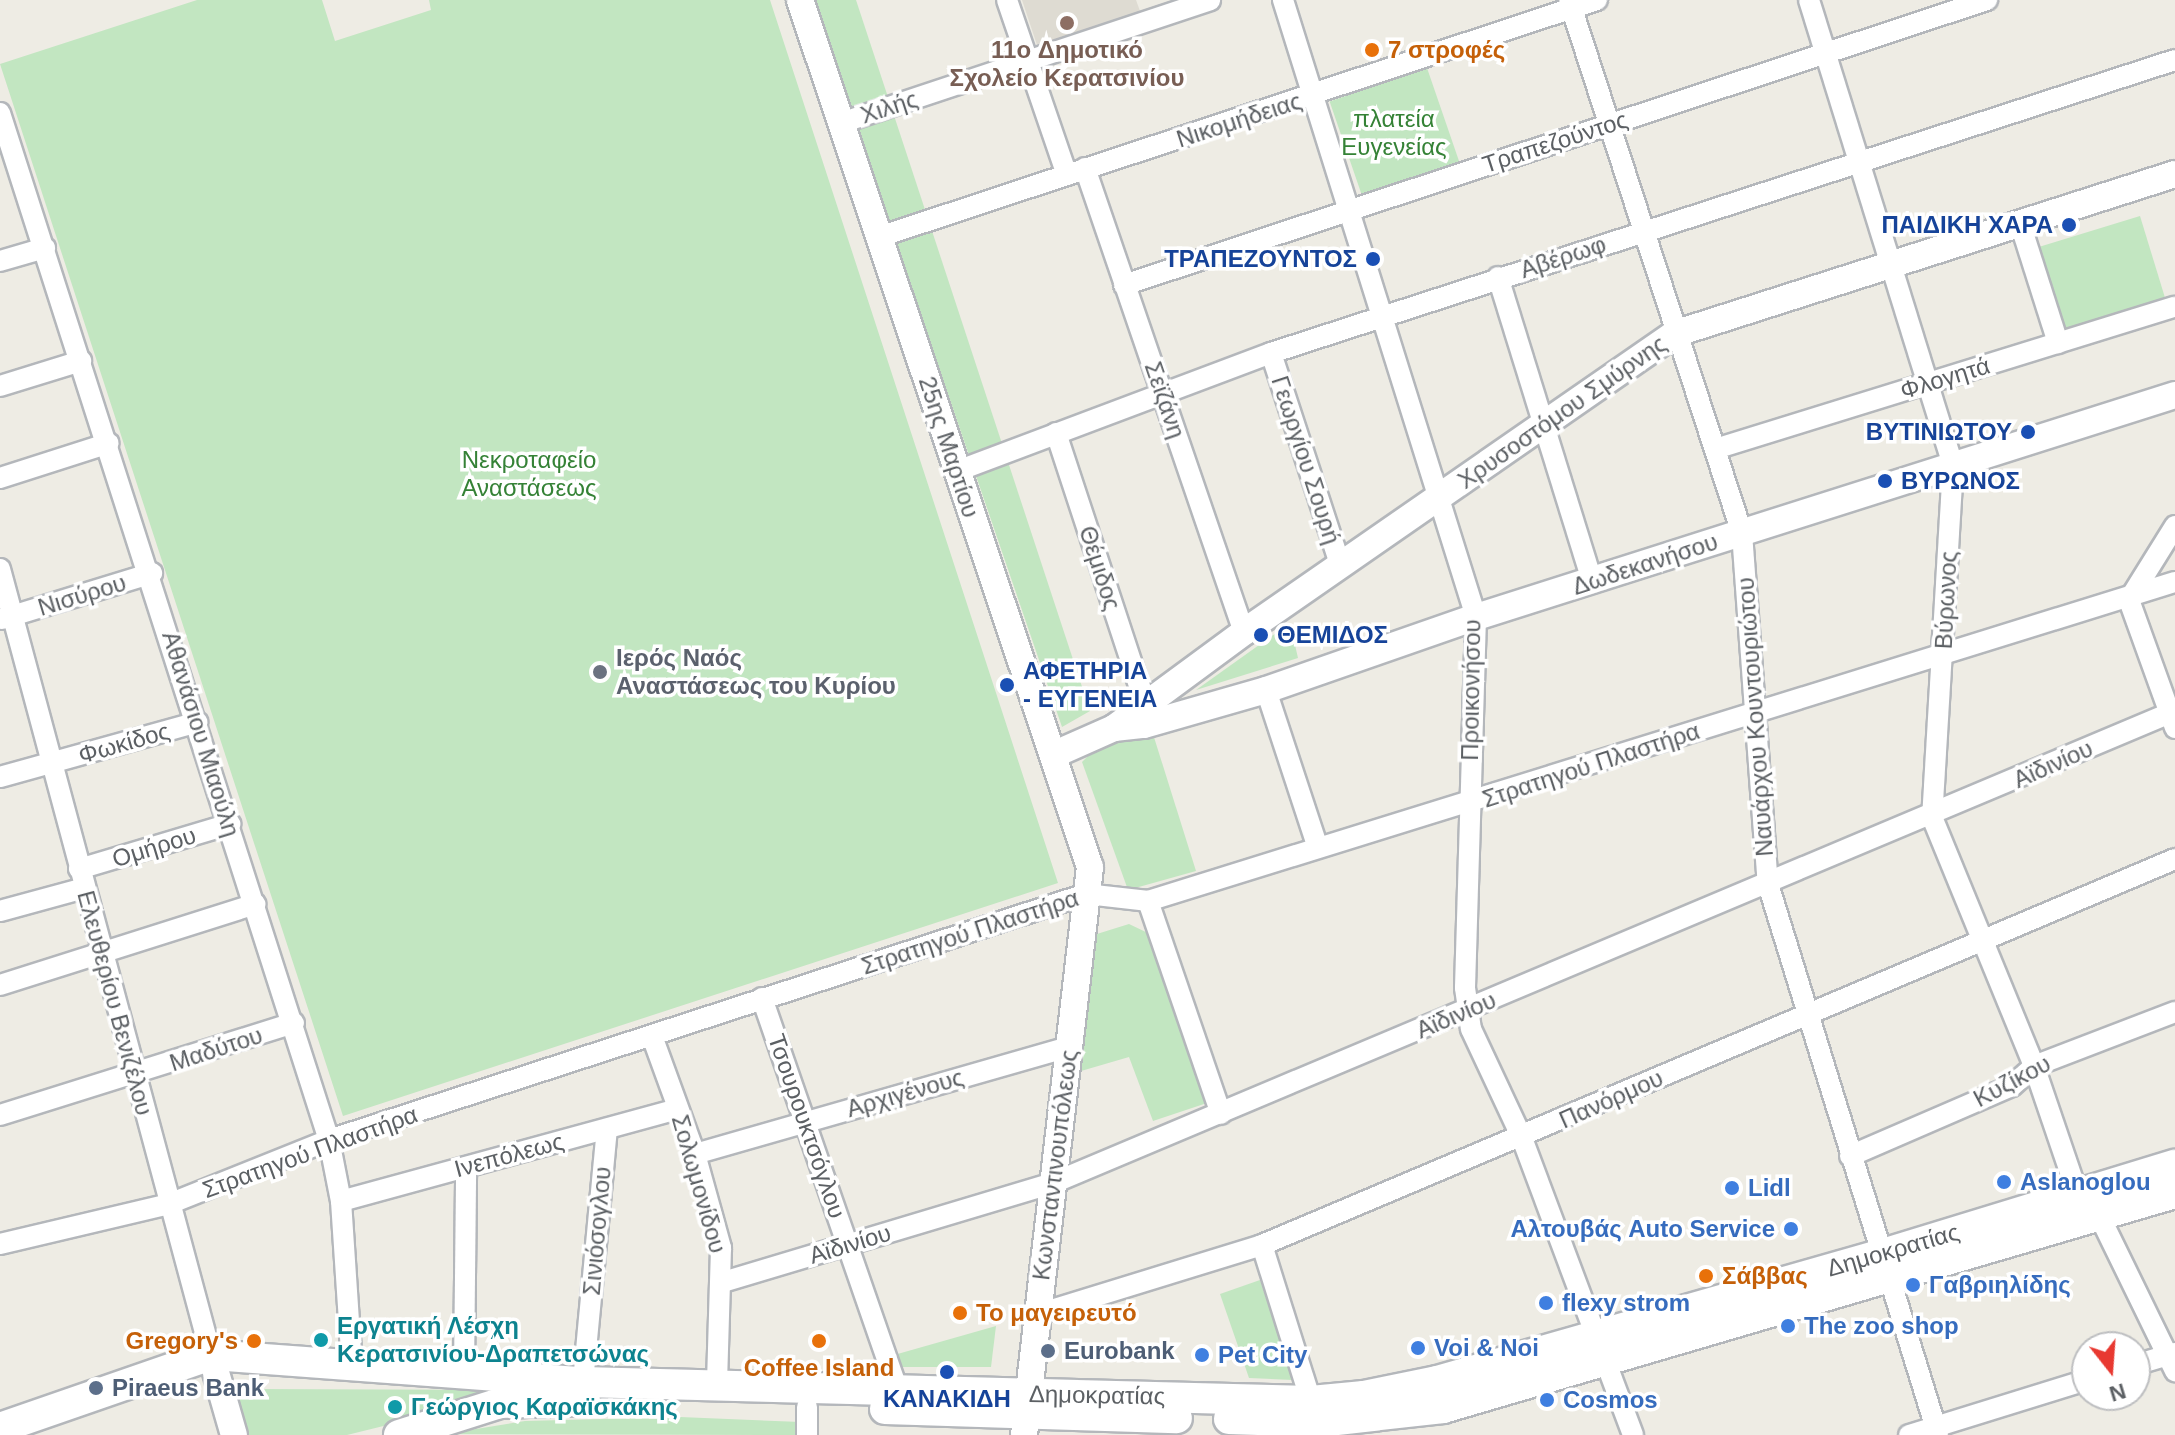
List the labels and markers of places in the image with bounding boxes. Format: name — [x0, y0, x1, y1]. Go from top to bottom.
marker: 11o Δημοτικό Σχολείο Κερατσινίου — [1058, 14, 1076, 32]
place label: 11o Δημοτικό Σχολείο Κερατσινίου — [950, 36, 1184, 92]
place label: 7 στροφές — [1388, 36, 1505, 64]
marker: 7 στροφές — [1363, 41, 1381, 59]
place label: ΠΑΙΔΙΚΗ ΧΑΡΑ — [1882, 211, 2053, 239]
marker: ΠΑΙΔΙΚΗ ΧΑΡΑ — [2060, 216, 2078, 234]
place label: ΤΡΑΠΕΖΟΥΝΤΟΣ — [1164, 245, 1357, 273]
marker: ΤΡΑΠΕΖΟΥΝΤΟΣ — [1364, 250, 1382, 268]
place label: ΒΥΤΙΝΙΩΤΟΥ — [1866, 418, 2012, 446]
marker: ΒΥΤΙΝΙΩΤΟΥ — [2019, 423, 2037, 441]
place label: ΒΥΡΩΝΟΣ — [1901, 467, 2020, 495]
marker: ΒΥΡΩΝΟΣ — [1876, 472, 1894, 490]
place label: ΘΕΜΙΔΟΣ — [1277, 621, 1388, 649]
marker: ΘΕΜΙΔΟΣ — [1252, 626, 1270, 644]
place label: Ιερός Ναός Αναστάσεως του Κυρίου — [616, 644, 896, 700]
place label: ΑΦΕΤΗΡΙΑ - ΕΥΓΕΝΕΙΑ — [1023, 657, 1157, 713]
marker: Ιερός Ναός Αναστάσεως του Κυρίου — [591, 663, 609, 681]
marker: ΑΦΕΤΗΡΙΑ - ΕΥΓΕΝΕΙΑ — [998, 676, 1016, 694]
place label: Aslanoglou — [2020, 1168, 2151, 1196]
marker: Aslanoglou — [1995, 1173, 2013, 1191]
place label: Lidl — [1748, 1174, 1791, 1202]
marker: Lidl — [1723, 1179, 1741, 1197]
place label: Αλτουβάς Auto Service — [1510, 1215, 1775, 1243]
marker: Αλτουβάς Auto Service — [1782, 1220, 1800, 1238]
place label: Σάββας — [1722, 1262, 1808, 1290]
marker: Σάββας — [1697, 1267, 1715, 1285]
place label: Γαβριηλίδης — [1929, 1271, 2071, 1299]
marker: Γαβριηλίδης — [1904, 1276, 1922, 1294]
place label: flexy strom — [1562, 1289, 1690, 1317]
marker: flexy strom — [1537, 1294, 1555, 1312]
place label: Το μαγειρευτό — [976, 1299, 1137, 1327]
marker: Το μαγειρευτό — [951, 1304, 969, 1322]
place label: Εργατική Λέσχη Κερατσινίου-Δραπετσώνας — [337, 1312, 649, 1368]
place label: The zoo shop — [1804, 1312, 1959, 1340]
marker: The zoo shop — [1779, 1317, 1797, 1335]
place label: Gregory's — [126, 1327, 238, 1355]
marker: Εργατική Λέσχη Κερατσινίου-Δραπετσώνας — [312, 1331, 330, 1349]
marker: Gregory's — [245, 1332, 263, 1350]
marker: Coffee Island — [810, 1332, 828, 1350]
place label: Voi & Noi — [1434, 1334, 1539, 1362]
place label: Eurobank — [1064, 1337, 1175, 1365]
marker: Voi & Noi — [1409, 1339, 1427, 1357]
place label: Pet City — [1218, 1341, 1307, 1369]
marker: Eurobank — [1039, 1342, 1057, 1360]
marker: Pet City — [1193, 1346, 1211, 1364]
place label: Coffee Island — [744, 1354, 894, 1382]
marker: ΚΑΝΑΚΙΔΗ — [938, 1363, 956, 1381]
place label: Piraeus Bank — [112, 1374, 264, 1402]
marker: Piraeus Bank — [87, 1379, 105, 1397]
place label: ΚΑΝΑΚΙΔΗ — [883, 1385, 1011, 1413]
place label: Cosmos — [1563, 1386, 1658, 1414]
marker: Cosmos — [1538, 1391, 1556, 1409]
place label: Γεώργιος Καραϊσκάκης — [411, 1393, 678, 1421]
marker: Γεώργιος Καραϊσκάκης — [386, 1398, 404, 1416]

